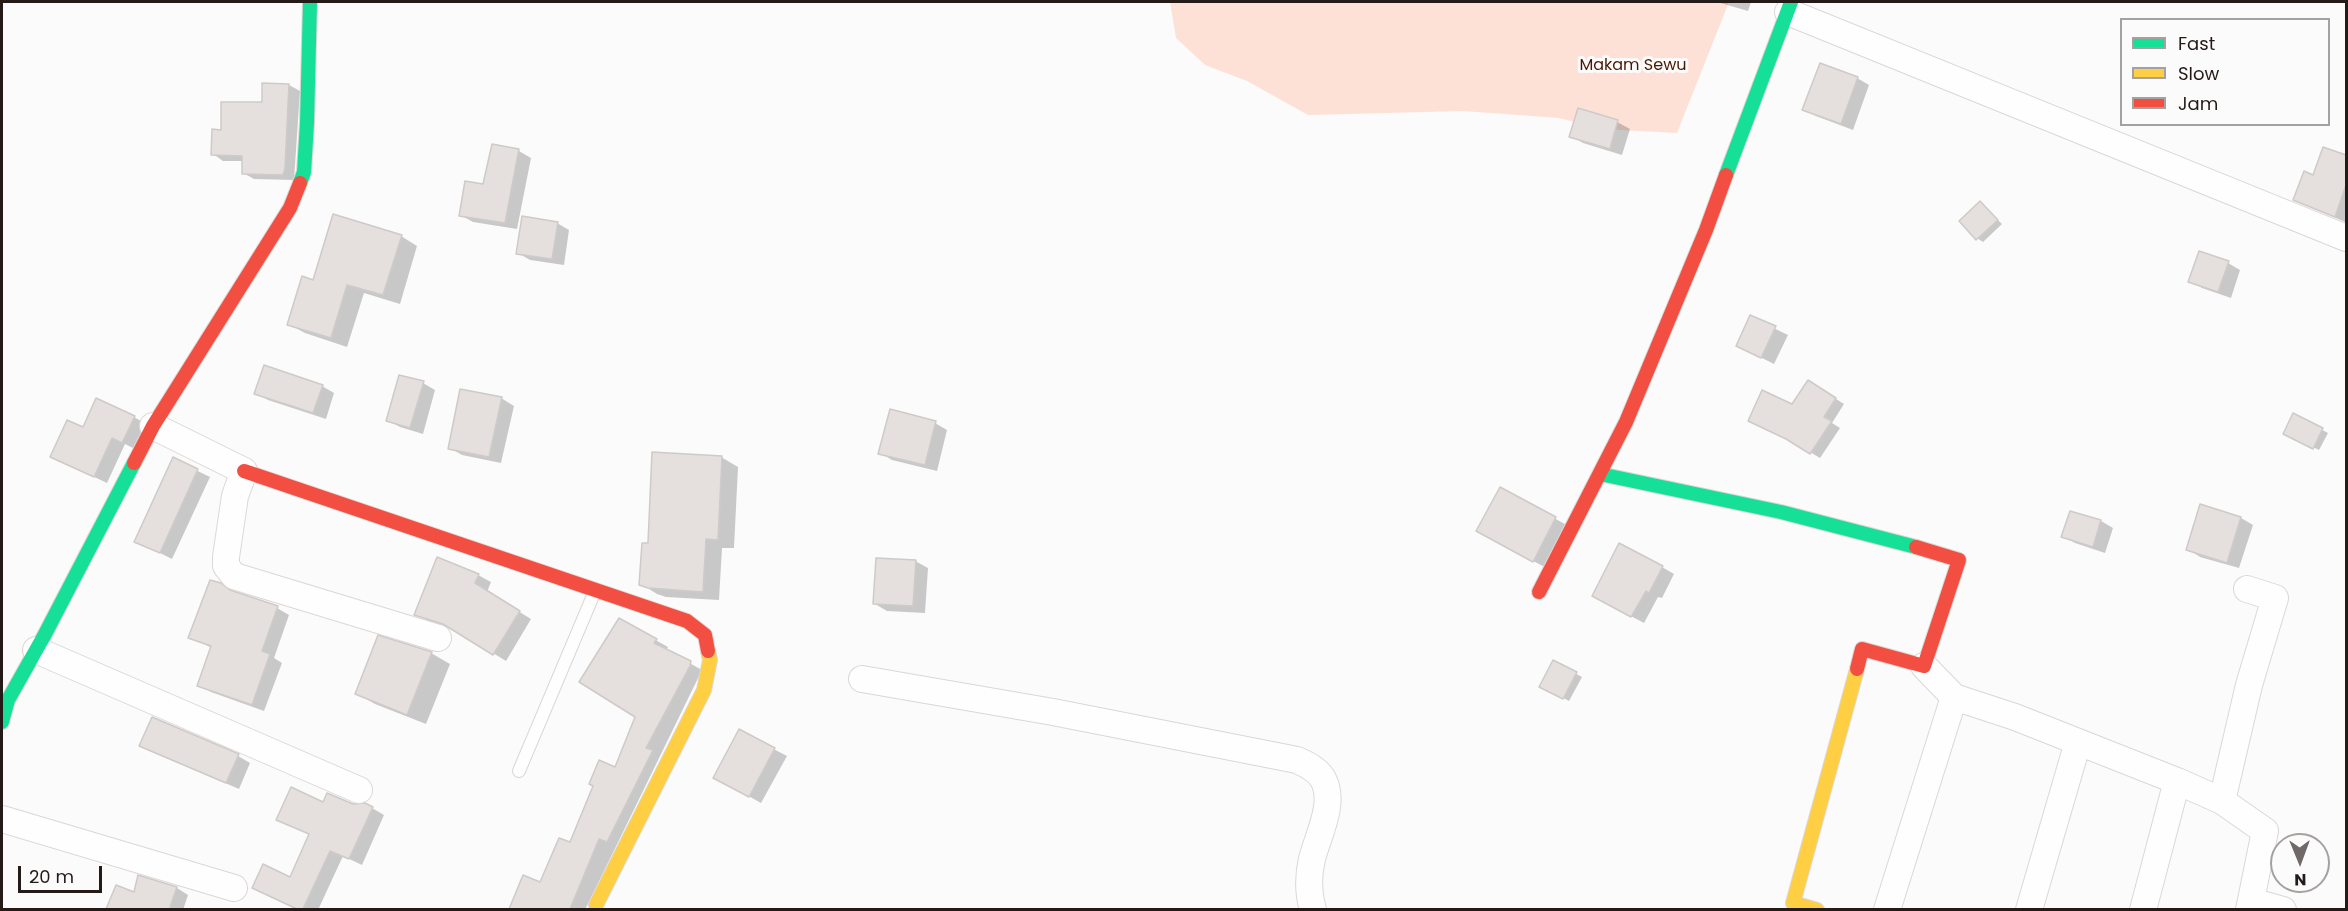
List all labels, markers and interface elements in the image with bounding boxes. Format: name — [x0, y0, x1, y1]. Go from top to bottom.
legend — [2120, 18, 2330, 126]
text: Fast — [2178, 31, 2215, 56]
park label: Makam Sewu — [1579, 56, 1687, 76]
text: Slow — [2178, 61, 2219, 86]
text: Jam — [2178, 91, 2218, 116]
north arrow — [2270, 833, 2330, 893]
scale bar — [21, 854, 105, 892]
text: 20 m — [29, 864, 74, 889]
text: N — [2294, 868, 2307, 891]

